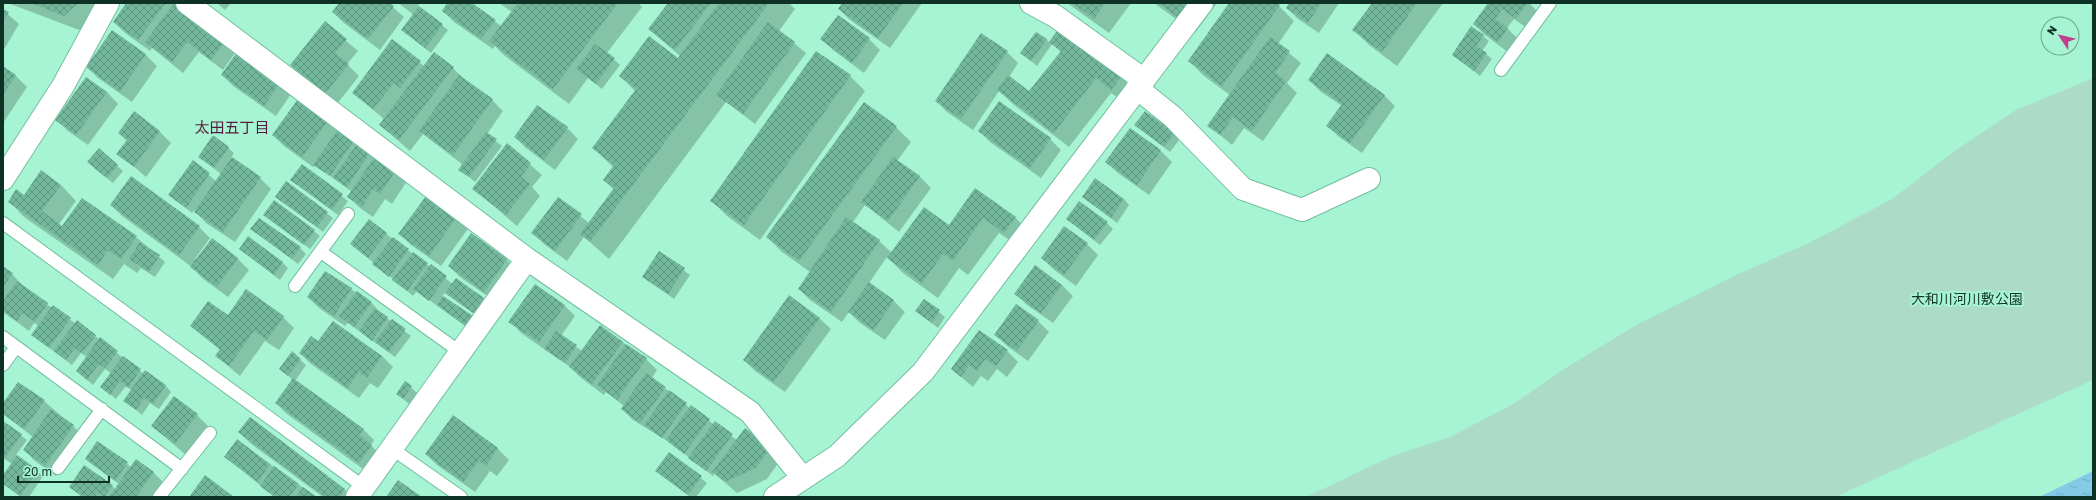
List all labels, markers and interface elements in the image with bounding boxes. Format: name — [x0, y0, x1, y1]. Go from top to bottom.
north arrow — [2040, 16, 2080, 56]
text: N — [2044, 23, 2059, 37]
district label: 太田五丁目 — [194, 118, 270, 136]
park label: 大和川河川敷公園 — [1911, 290, 2023, 307]
scale bar — [18, 458, 109, 484]
text: 20 m — [24, 464, 52, 479]

